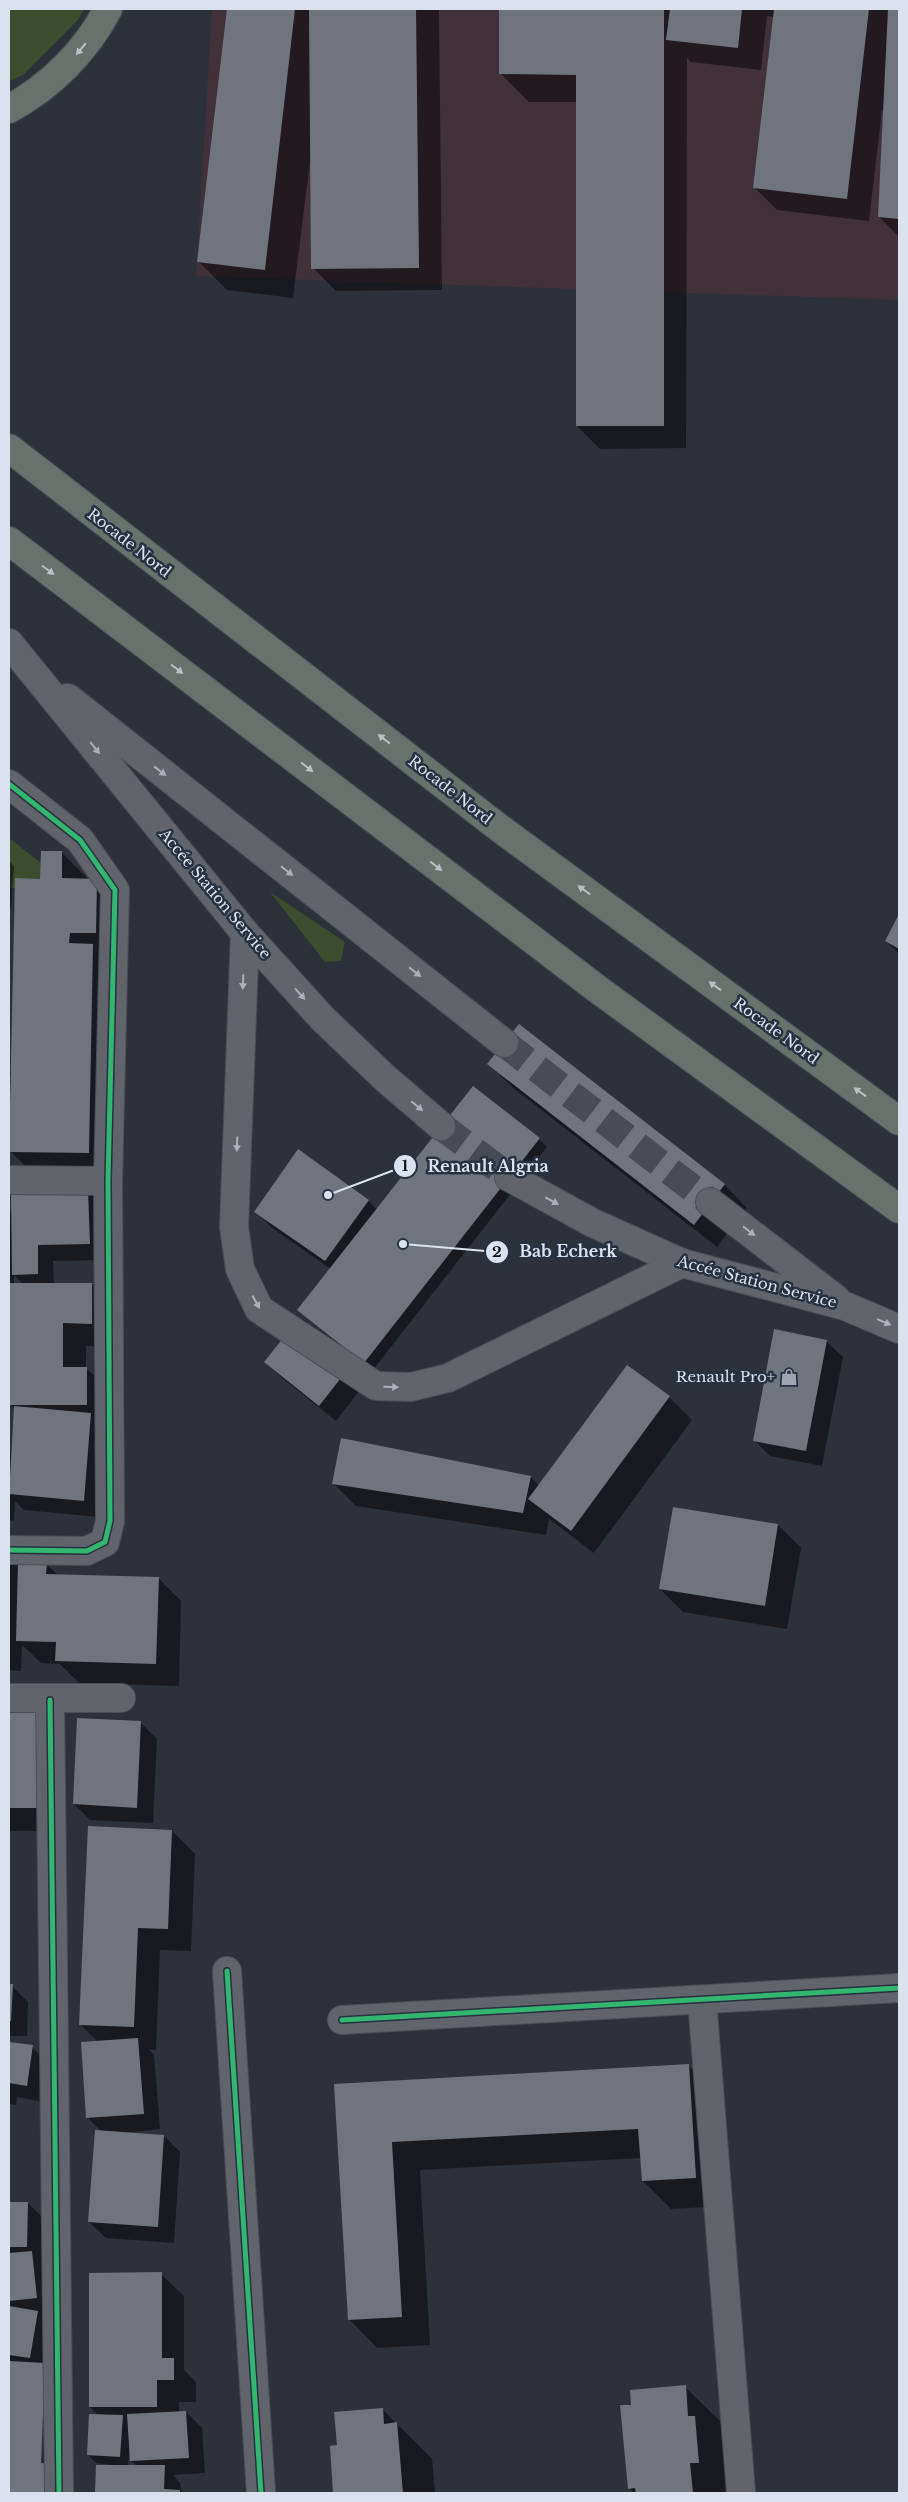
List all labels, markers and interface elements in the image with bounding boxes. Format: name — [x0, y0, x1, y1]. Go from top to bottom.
one-way arrow — [75, 42, 86, 55]
street label: Rocade Nord — [84, 504, 175, 581]
one-way arrow — [41, 565, 55, 575]
one-way arrow — [170, 663, 183, 674]
one-way arrow — [378, 734, 391, 745]
one-way arrow — [89, 741, 100, 754]
street label: Rocade Nord — [405, 751, 496, 828]
one-way arrow — [300, 762, 314, 772]
one-way arrow — [153, 765, 166, 776]
street label: Accée Station Service — [155, 824, 275, 963]
one-way arrow — [429, 860, 442, 871]
one-way arrow — [280, 866, 293, 877]
one-way arrow — [577, 885, 591, 895]
one-way arrow — [408, 967, 421, 978]
one-way arrow — [239, 974, 247, 990]
one-way arrow — [708, 981, 722, 991]
one-way arrow — [294, 987, 306, 999]
street label: Rocade Nord — [730, 993, 823, 1068]
one-way arrow — [853, 1087, 867, 1097]
one-way arrow — [411, 1100, 424, 1111]
one-way arrow — [232, 1137, 240, 1153]
callout: Renault Algria — [392, 1151, 559, 1182]
text: 1 — [402, 1156, 409, 1175]
text: Renault Algria — [427, 1156, 549, 1176]
one-way arrow — [545, 1196, 559, 1205]
one-way arrow — [742, 1226, 755, 1237]
callout: Bab Echerk — [484, 1236, 627, 1267]
text: Bab Echerk — [519, 1241, 617, 1261]
text: 2 — [492, 1242, 502, 1261]
street label: Accée Station Service — [674, 1251, 839, 1312]
one-way arrow — [252, 1296, 261, 1309]
one-way arrow — [877, 1319, 891, 1327]
place label: Renault Pro+ — [676, 1367, 775, 1386]
shop icon: Renault Pro+ — [779, 1367, 799, 1387]
one-way arrow — [384, 1383, 400, 1391]

